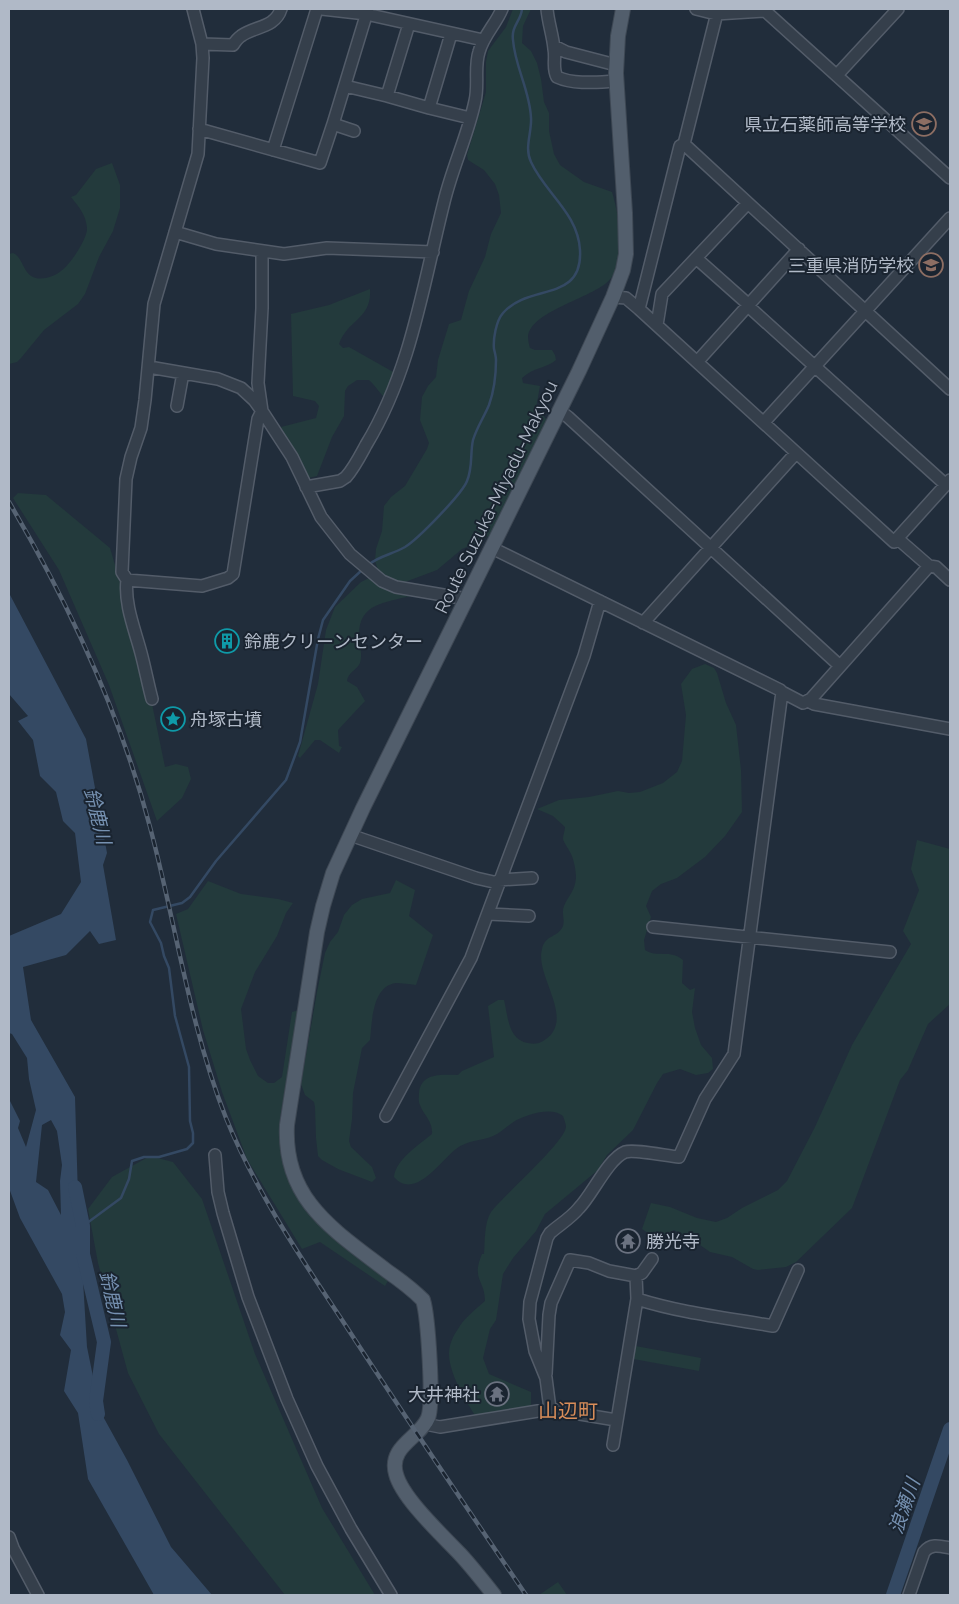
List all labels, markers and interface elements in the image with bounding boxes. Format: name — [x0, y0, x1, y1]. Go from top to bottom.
school or university icon: 県立石薬師高等学校 — [911, 111, 937, 137]
place label: 県立石薬師高等学校 — [744, 114, 906, 135]
school or university icon: 三重県消防学校 — [918, 252, 944, 278]
place label: 三重県消防学校 — [788, 255, 914, 276]
street label: Route Suzuka-Miyadu-Makyou — [430, 377, 562, 617]
building icon: 鈴鹿クリーンセンター — [214, 628, 240, 654]
place label: 鈴鹿クリーンセンター — [244, 631, 423, 652]
place icon: 舟塚古墳 — [160, 706, 186, 732]
place label: 舟塚古墳 — [190, 709, 262, 730]
water label: 鈴鹿川 — [80, 786, 116, 848]
temple icon: 勝光寺 — [615, 1228, 641, 1254]
place label: 勝光寺 — [646, 1231, 700, 1252]
water label: 鈴鹿川 — [96, 1269, 131, 1331]
temple icon: 大井神社 — [484, 1381, 510, 1407]
place label: 大井神社 — [408, 1384, 480, 1405]
district label: 山辺町 — [538, 1399, 598, 1423]
water label: 浪瀬川 — [884, 1474, 924, 1537]

